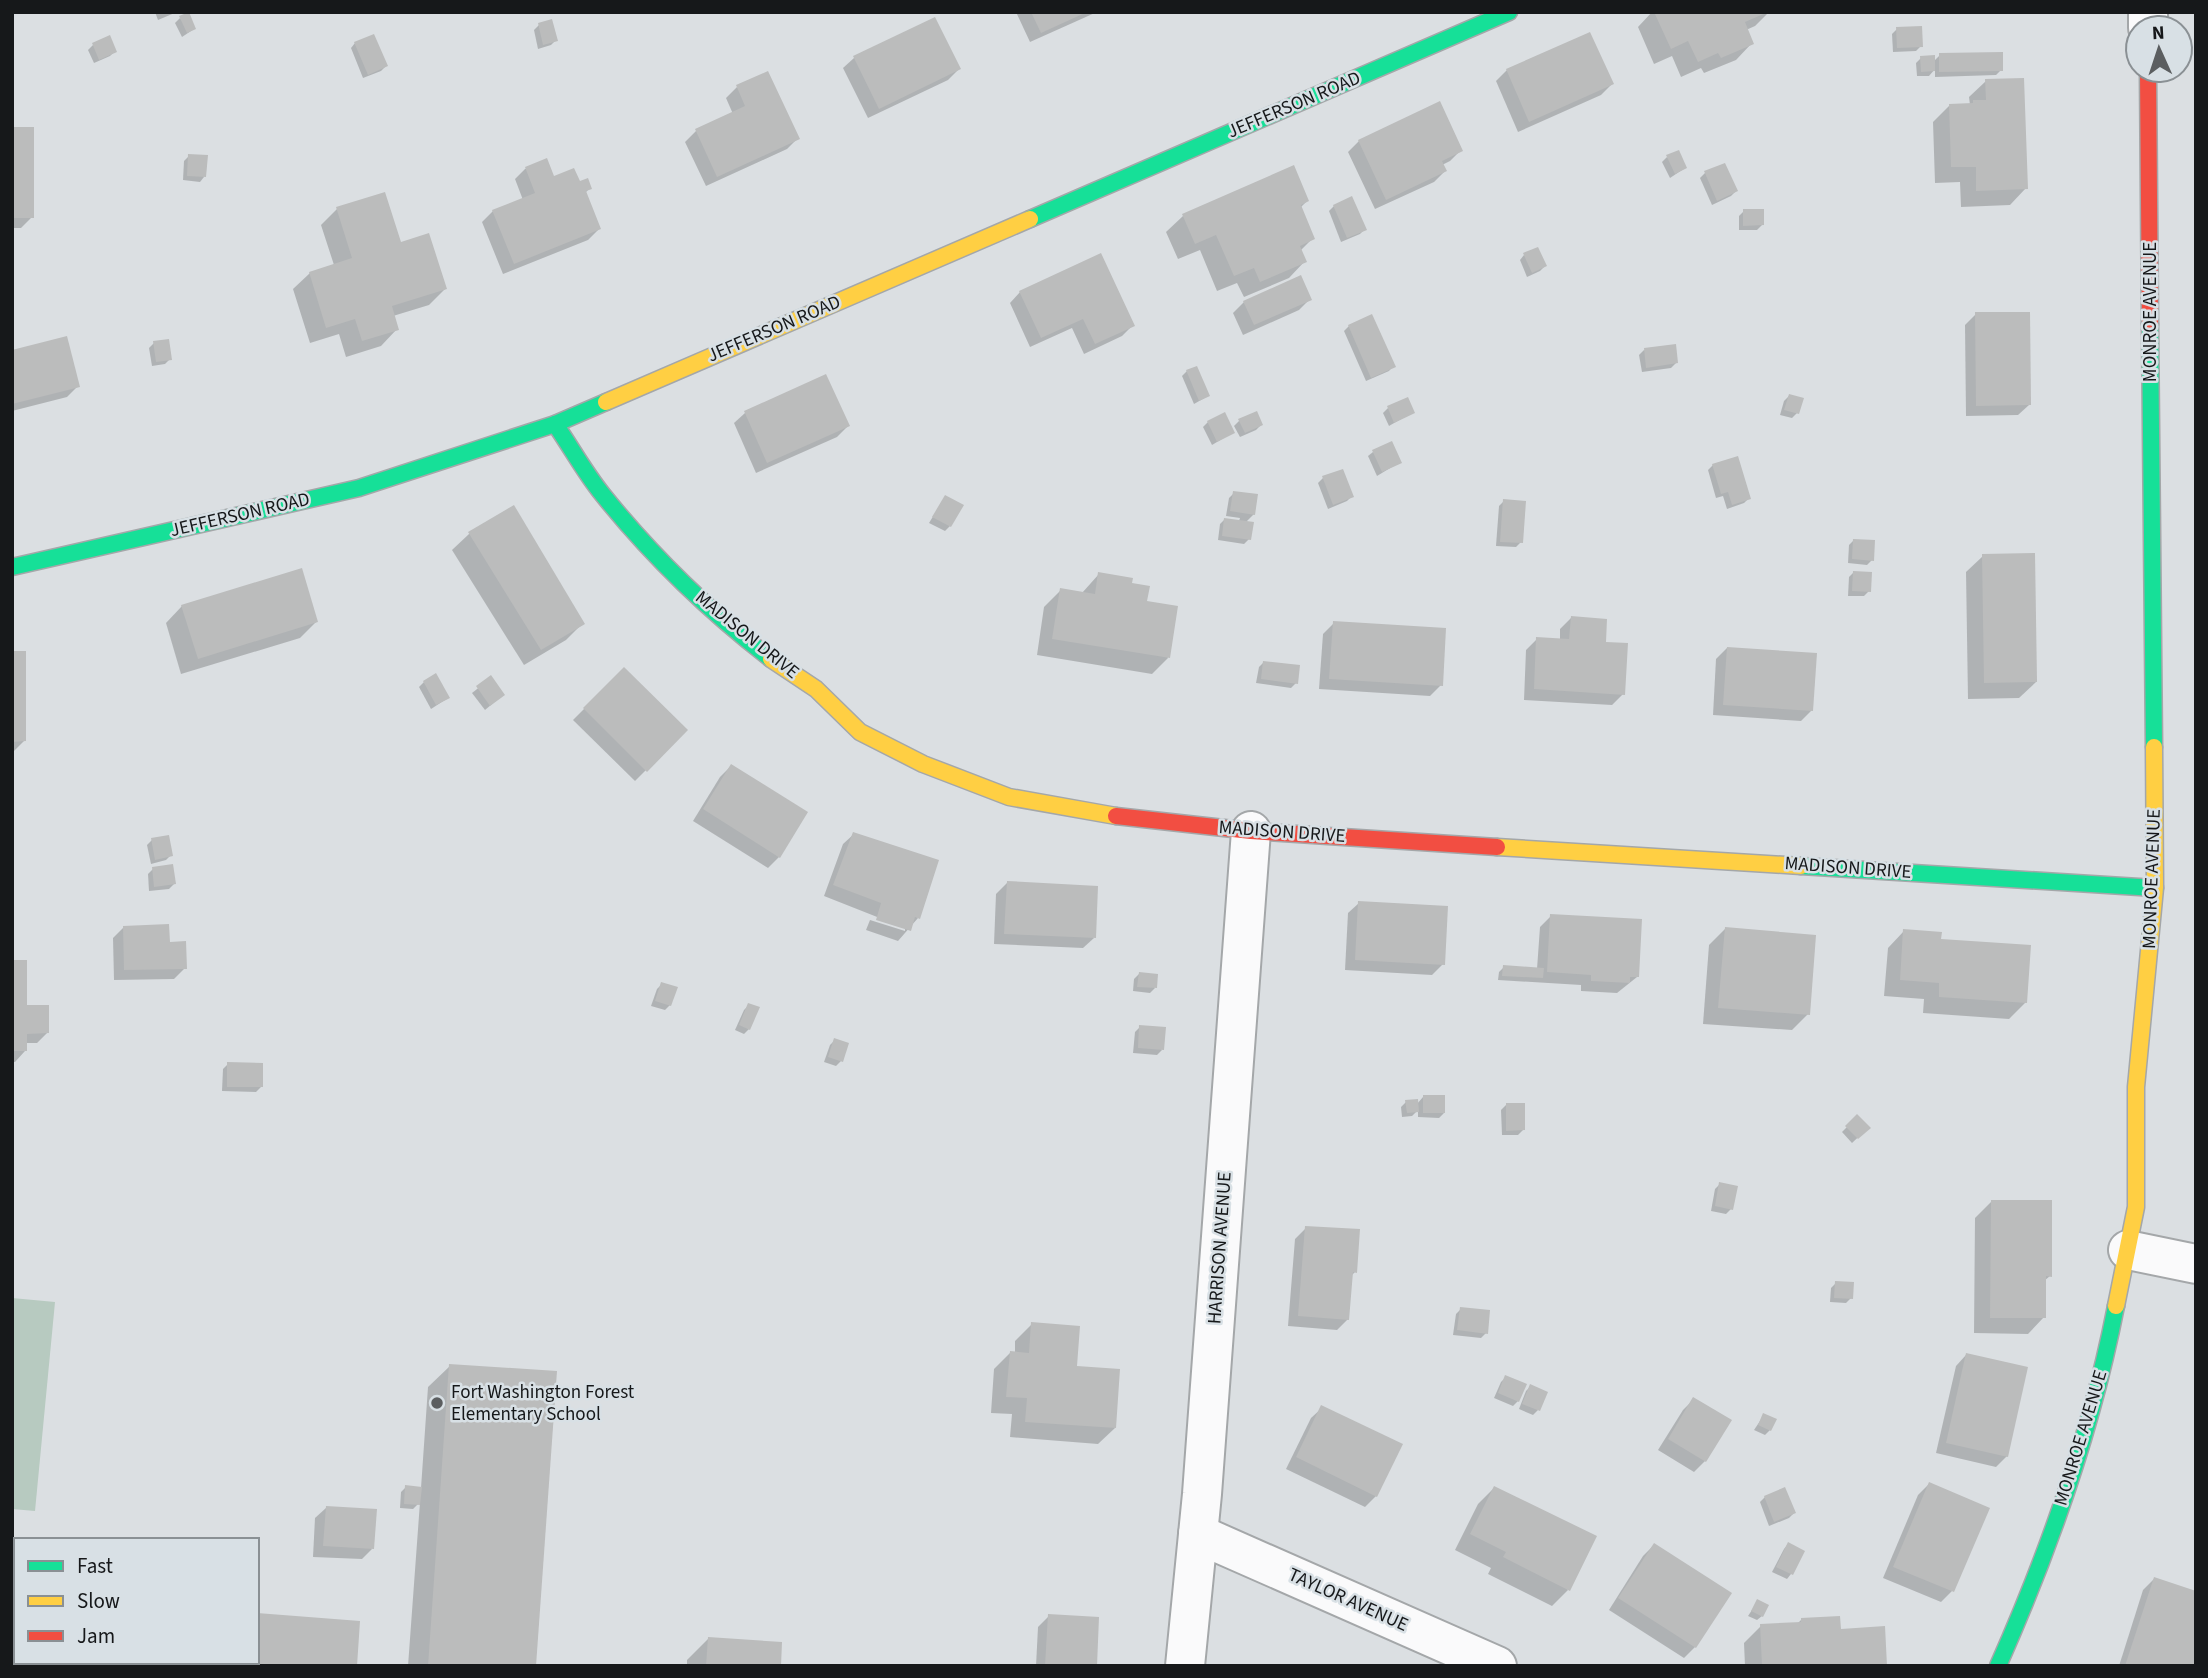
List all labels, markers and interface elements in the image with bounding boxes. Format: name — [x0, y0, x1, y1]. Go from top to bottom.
north arrow — [2124, 14, 2194, 84]
text: N — [2151, 20, 2165, 47]
street label: JEFFERSON ROAD — [1223, 65, 1365, 145]
street label: MONROE AVENUE — [2137, 242, 2164, 382]
street label: JEFFERSON ROAD — [703, 289, 845, 369]
street label: JEFFERSON ROAD — [168, 486, 312, 544]
street label: MADISON DRIVE — [689, 585, 805, 685]
street label: MONROE AVENUE — [2136, 808, 2168, 950]
street label: MADISON DRIVE — [1218, 814, 1346, 850]
street label: MADISON DRIVE — [1784, 850, 1912, 886]
street label: HARRISON AVENUE — [1201, 1171, 1239, 1325]
street label: MONROE AVENUE — [2048, 1367, 2114, 1509]
place label: Fort Washington Forest Elementary School — [451, 1379, 635, 1428]
marker: Fort Washington Forest Elementary School — [429, 1395, 445, 1411]
legend — [14, 1538, 259, 1664]
text: Fast — [77, 1551, 113, 1581]
street label: TAYLOR AVENUE — [1284, 1561, 1412, 1639]
text: Slow — [77, 1586, 120, 1616]
text: Jam — [77, 1621, 115, 1651]

